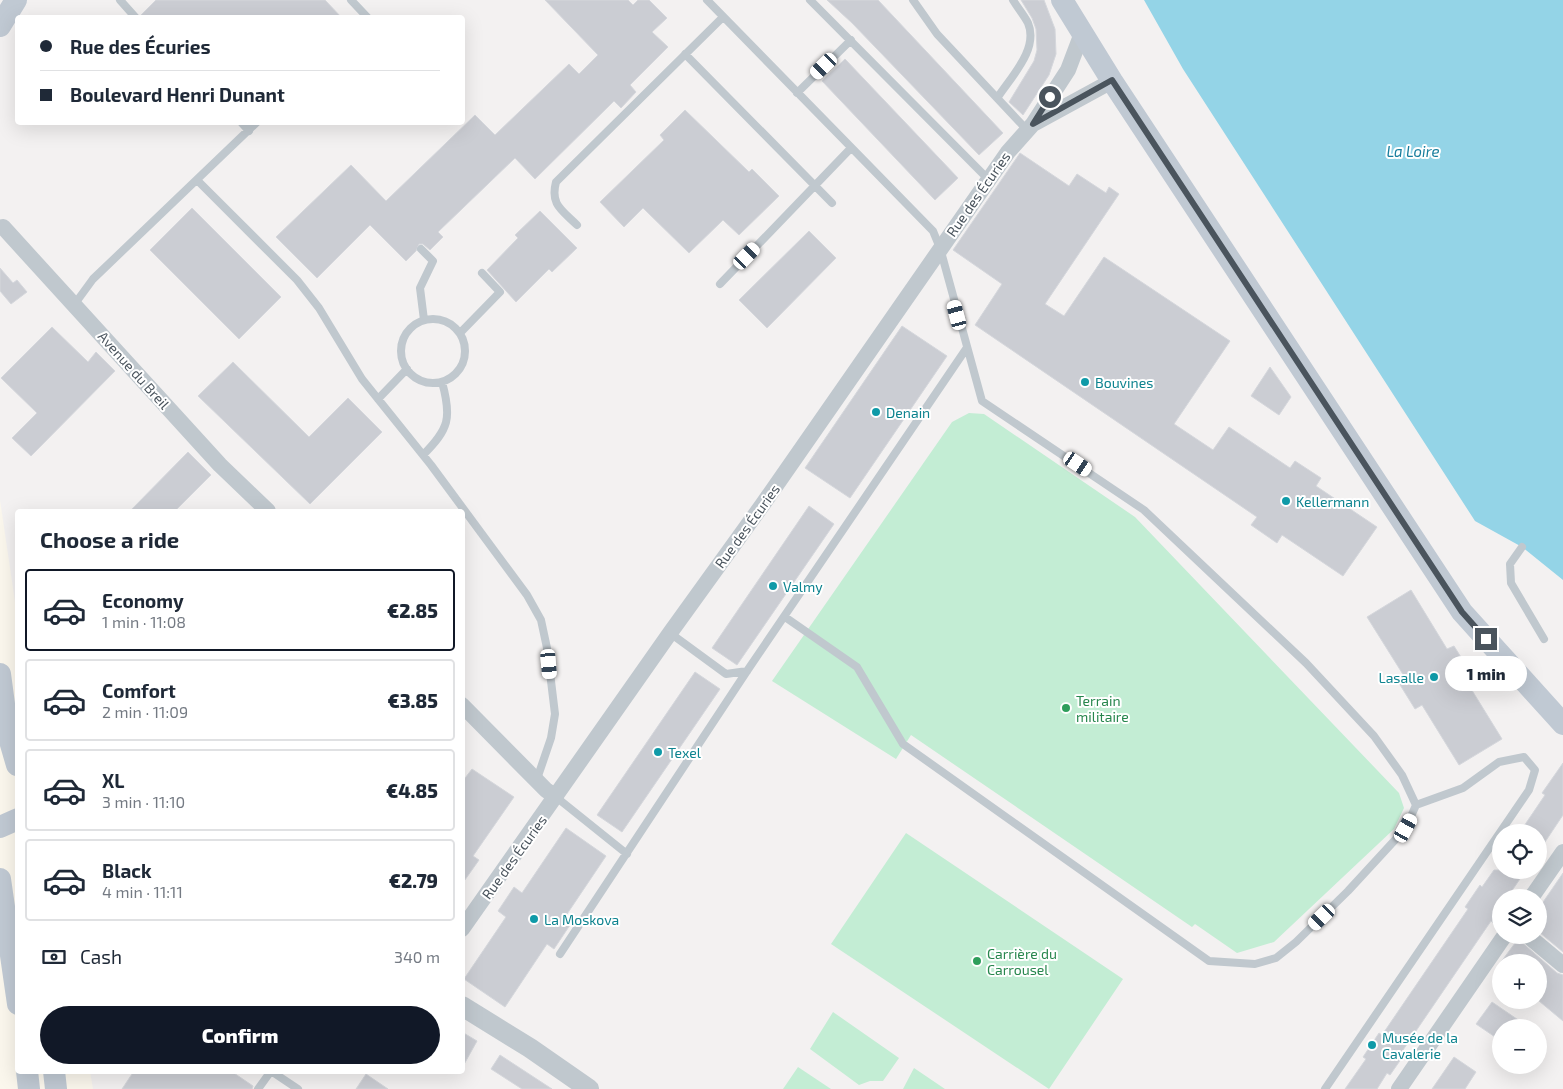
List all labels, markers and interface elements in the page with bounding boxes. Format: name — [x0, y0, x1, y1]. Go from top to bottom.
text: Rue des Écuries — [70, 35, 211, 58]
car — [807, 50, 840, 82]
text: Boulevard Henri Dunant — [70, 83, 285, 106]
route start — [1039, 86, 1061, 108]
water label: La Loire — [1386, 142, 1440, 160]
street label: Rue des Écuries — [943, 148, 1013, 240]
car — [731, 240, 762, 272]
car — [945, 299, 968, 331]
street label: Avenue du Breil — [95, 328, 174, 413]
place label: Bouvines — [1095, 374, 1153, 391]
marker: Bouvines — [1079, 376, 1091, 388]
place label: Denain — [886, 404, 930, 421]
marker: Denain — [870, 406, 882, 418]
car — [1061, 449, 1094, 479]
street label: Rue des Écuries — [711, 481, 783, 571]
place label: Kellermann — [1296, 493, 1369, 510]
marker: Kellermann — [1280, 495, 1292, 507]
text: Choose a ride — [40, 526, 179, 552]
place label: Valmy — [783, 578, 823, 595]
marker: Valmy — [767, 580, 779, 592]
icon: car — [42, 588, 87, 633]
text: Economy — [102, 589, 184, 612]
text: €2.85 — [387, 599, 438, 622]
text: 1 min · 11:08 — [102, 612, 186, 631]
route end — [1475, 628, 1497, 650]
car — [540, 648, 557, 680]
callout: 1 min — [1445, 656, 1527, 692]
text: 1 min — [1466, 664, 1506, 683]
place label: Lasalle — [1378, 669, 1424, 686]
marker: Lasalle — [1428, 671, 1440, 683]
icon: car — [42, 678, 87, 723]
text: Comfort — [102, 679, 176, 702]
text: €3.85 — [387, 689, 438, 712]
place label: Terrain militaire — [1076, 692, 1129, 725]
text: 2 min · 11:09 — [102, 702, 188, 721]
marker: Terrain militaire — [1060, 702, 1072, 714]
place label: Texel — [668, 744, 702, 761]
marker: Texel — [652, 746, 664, 758]
icon: car — [42, 768, 87, 813]
text: XL — [102, 769, 124, 792]
text: €4.85 — [386, 779, 438, 802]
text: 3 min · 11:10 — [102, 792, 185, 811]
car — [1392, 811, 1419, 845]
street label: Rue des Écuries — [478, 812, 550, 902]
map controls — [1492, 824, 1547, 1074]
button: locate — [1492, 824, 1547, 879]
icon: car — [42, 858, 87, 903]
text: Black — [102, 859, 152, 882]
text: €2.79 — [389, 869, 438, 892]
text: 4 min · 11:11 — [102, 882, 183, 901]
button: layers — [1492, 889, 1547, 944]
car — [1306, 901, 1338, 933]
place label: La Moskova — [544, 911, 619, 928]
marker: La Moskova — [528, 913, 540, 925]
icon: cash — [40, 943, 68, 971]
text: Cash — [80, 945, 122, 968]
place label: Carrière du Carrousel — [987, 945, 1057, 978]
text: 340 m — [394, 947, 440, 966]
button: + — [1492, 954, 1547, 1009]
marker: Carrière du Carrousel — [971, 955, 983, 967]
button: Confirm — [40, 1006, 440, 1064]
button: − — [1492, 1019, 1547, 1074]
place label: Musée de la Cavalerie — [1382, 1029, 1458, 1062]
marker: Musée de la Cavalerie — [1366, 1039, 1378, 1051]

